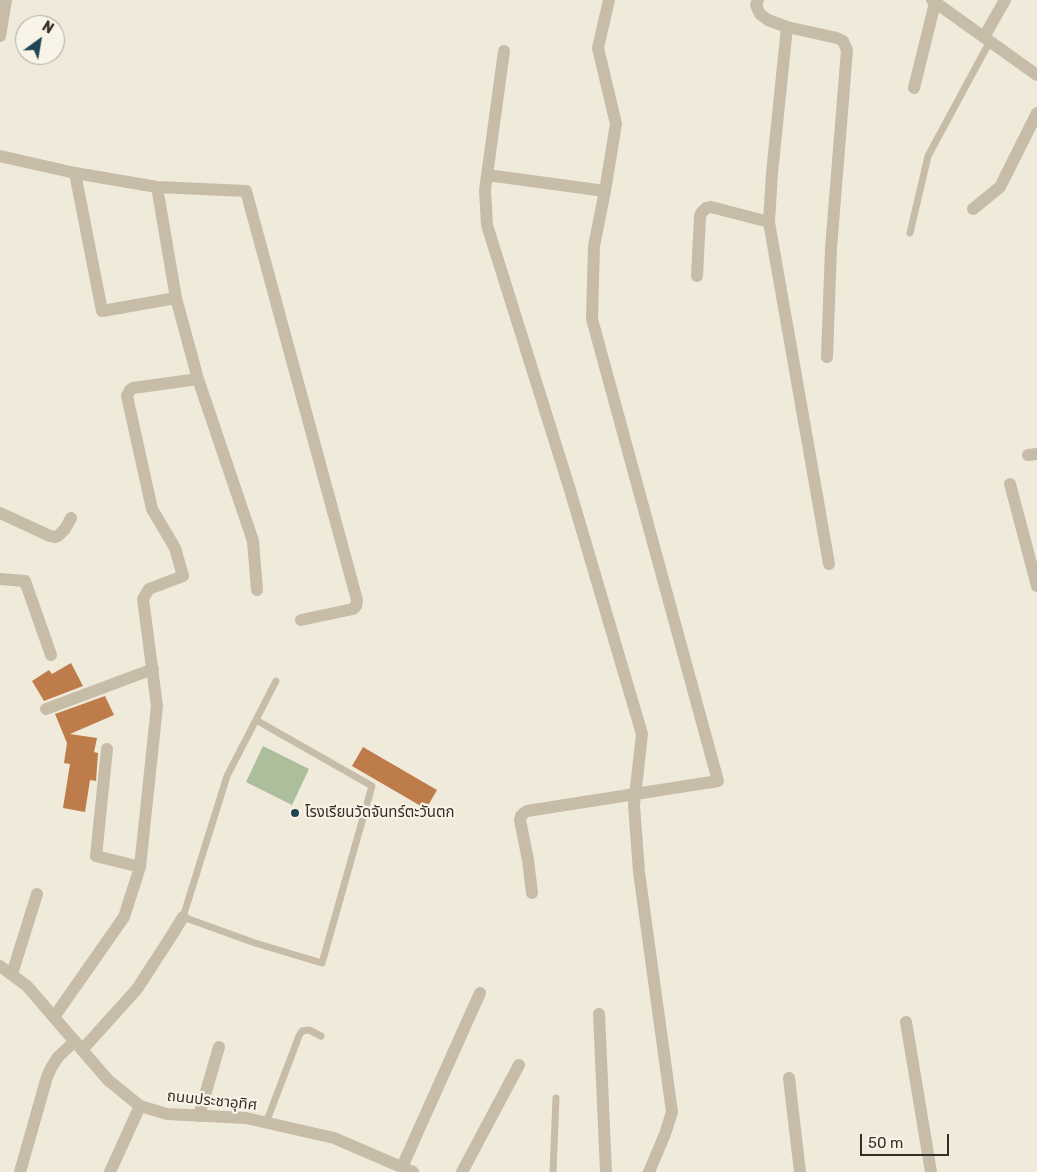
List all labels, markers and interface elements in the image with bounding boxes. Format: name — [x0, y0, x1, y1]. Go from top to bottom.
north arrow — [15, 15, 65, 65]
text: N — [39, 18, 56, 38]
place label: โรงเรียนวัดจันทร์ตะวันตก — [305, 804, 455, 822]
marker: โรงเรียนวัดจันทร์ตะวันตก — [289, 807, 301, 819]
street label: ถนนประชาอุทิศ — [166, 1087, 258, 1115]
scale bar — [862, 1124, 951, 1156]
text: 50 m — [868, 1134, 903, 1152]

